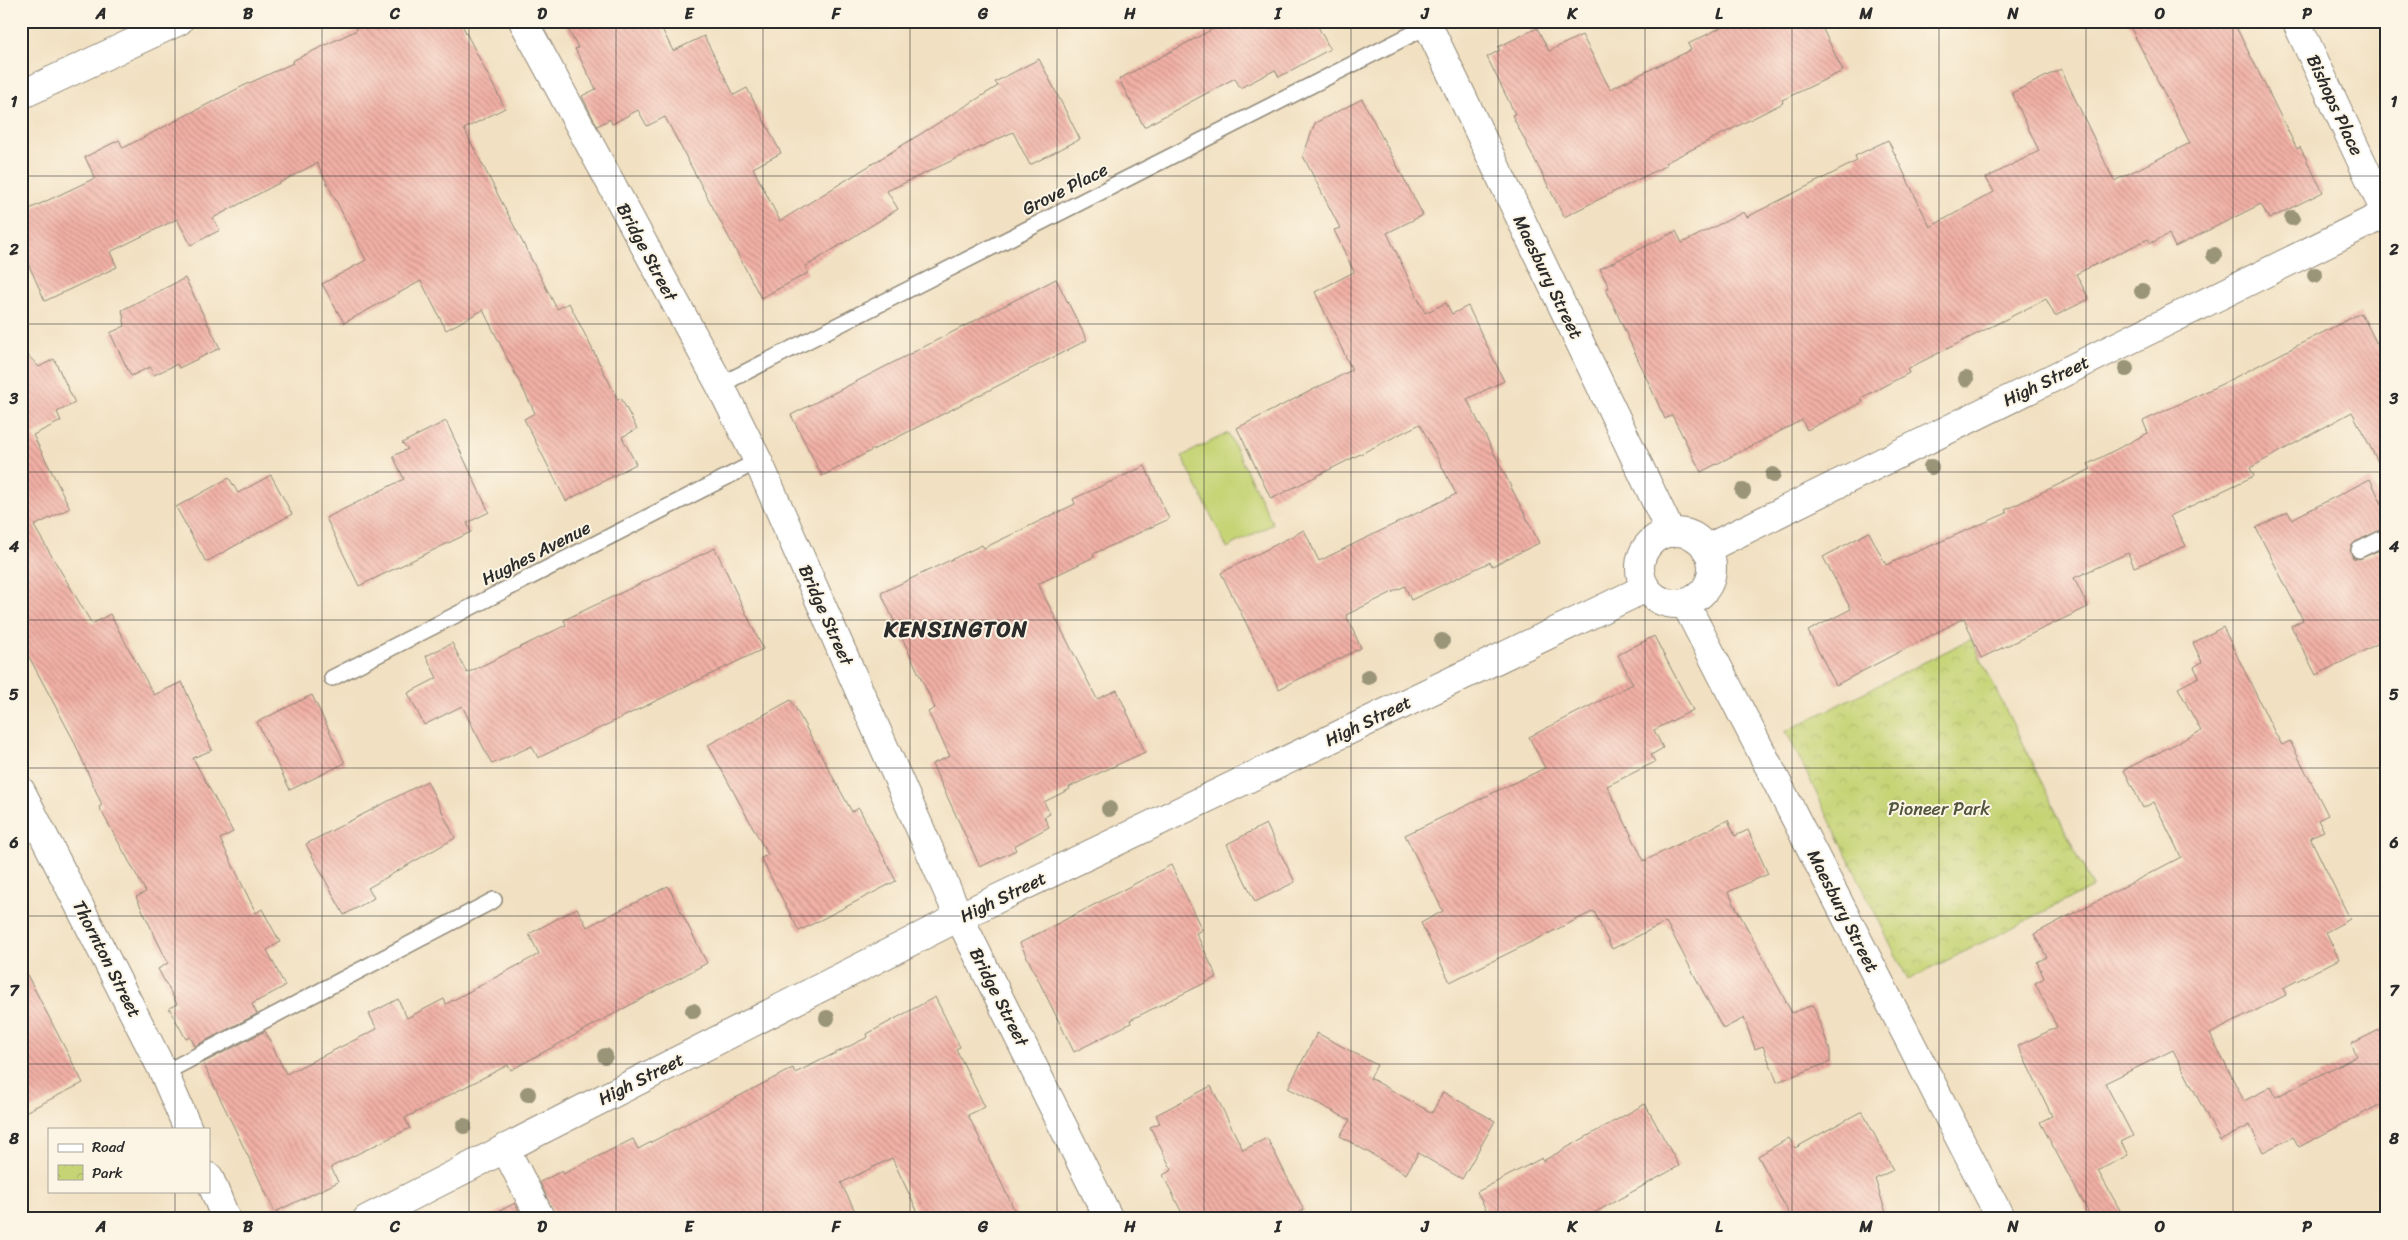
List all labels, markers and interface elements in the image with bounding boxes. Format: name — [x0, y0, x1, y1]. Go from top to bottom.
text: A — [95, 0, 106, 28]
text: B — [243, 0, 254, 28]
text: C — [389, 0, 401, 28]
text: D — [537, 0, 547, 28]
text: E — [685, 0, 695, 28]
text: F — [831, 0, 842, 28]
text: G — [977, 0, 989, 28]
text: H — [1123, 0, 1136, 28]
text: I — [1274, 0, 1283, 28]
text: J — [1420, 0, 1430, 28]
text: K — [1566, 0, 1578, 28]
text: L — [1715, 0, 1723, 28]
text: M — [1858, 0, 1873, 28]
text: N — [2006, 0, 2019, 28]
text: O — [2154, 0, 2166, 28]
text: P — [2302, 0, 2312, 28]
street label: Bishops Place — [2297, 49, 2373, 161]
text: 1 — [11, 87, 18, 116]
text: 1 — [2391, 87, 2398, 116]
street label: Grove Place — [1016, 154, 1114, 224]
street label: Bridge Street — [608, 197, 687, 308]
street label: Maesbury Street — [1504, 209, 1592, 345]
text: 2 — [8, 235, 19, 264]
text: 2 — [2388, 235, 2399, 264]
street label: High Street — [1997, 346, 2095, 416]
text: 3 — [9, 384, 19, 413]
text: 3 — [2389, 384, 2399, 413]
street label: Hughes Avenue — [475, 512, 597, 594]
text: 4 — [8, 532, 19, 561]
text: 4 — [2388, 532, 2399, 561]
street label: Bridge Street — [789, 559, 863, 671]
district label: KENSINGTON — [883, 610, 1028, 649]
text: 5 — [9, 680, 19, 709]
text: 5 — [2389, 680, 2399, 709]
street label: High Street — [1319, 686, 1417, 756]
park label: Pioneer Park — [1888, 793, 1990, 825]
text: 6 — [8, 828, 19, 857]
text: 6 — [2388, 828, 2399, 857]
street label: Maesbury Street — [1798, 844, 1888, 978]
street label: High Street — [954, 862, 1052, 932]
street label: Thornton Street — [63, 894, 151, 1024]
street label: Bridge Street — [960, 942, 1038, 1053]
text: 7 — [9, 976, 20, 1005]
text: 7 — [2389, 976, 2400, 1005]
street label: High Street — [592, 1044, 690, 1114]
text: 8 — [8, 1124, 19, 1153]
text: 8 — [2388, 1124, 2399, 1153]
legend — [48, 1128, 210, 1192]
text: Road — [92, 1134, 125, 1160]
text: Park — [92, 1160, 123, 1186]
text: A — [95, 1212, 106, 1240]
text: B — [243, 1212, 254, 1240]
text: C — [389, 1212, 401, 1240]
text: D — [537, 1212, 547, 1240]
text: E — [685, 1212, 695, 1240]
text: F — [831, 1212, 842, 1240]
text: G — [977, 1212, 989, 1240]
text: H — [1123, 1212, 1136, 1240]
text: I — [1274, 1212, 1283, 1240]
text: J — [1420, 1212, 1430, 1240]
text: K — [1566, 1212, 1578, 1240]
text: L — [1715, 1212, 1723, 1240]
text: M — [1858, 1212, 1873, 1240]
text: N — [2006, 1212, 2019, 1240]
text: O — [2154, 1212, 2166, 1240]
text: P — [2302, 1212, 2312, 1240]

